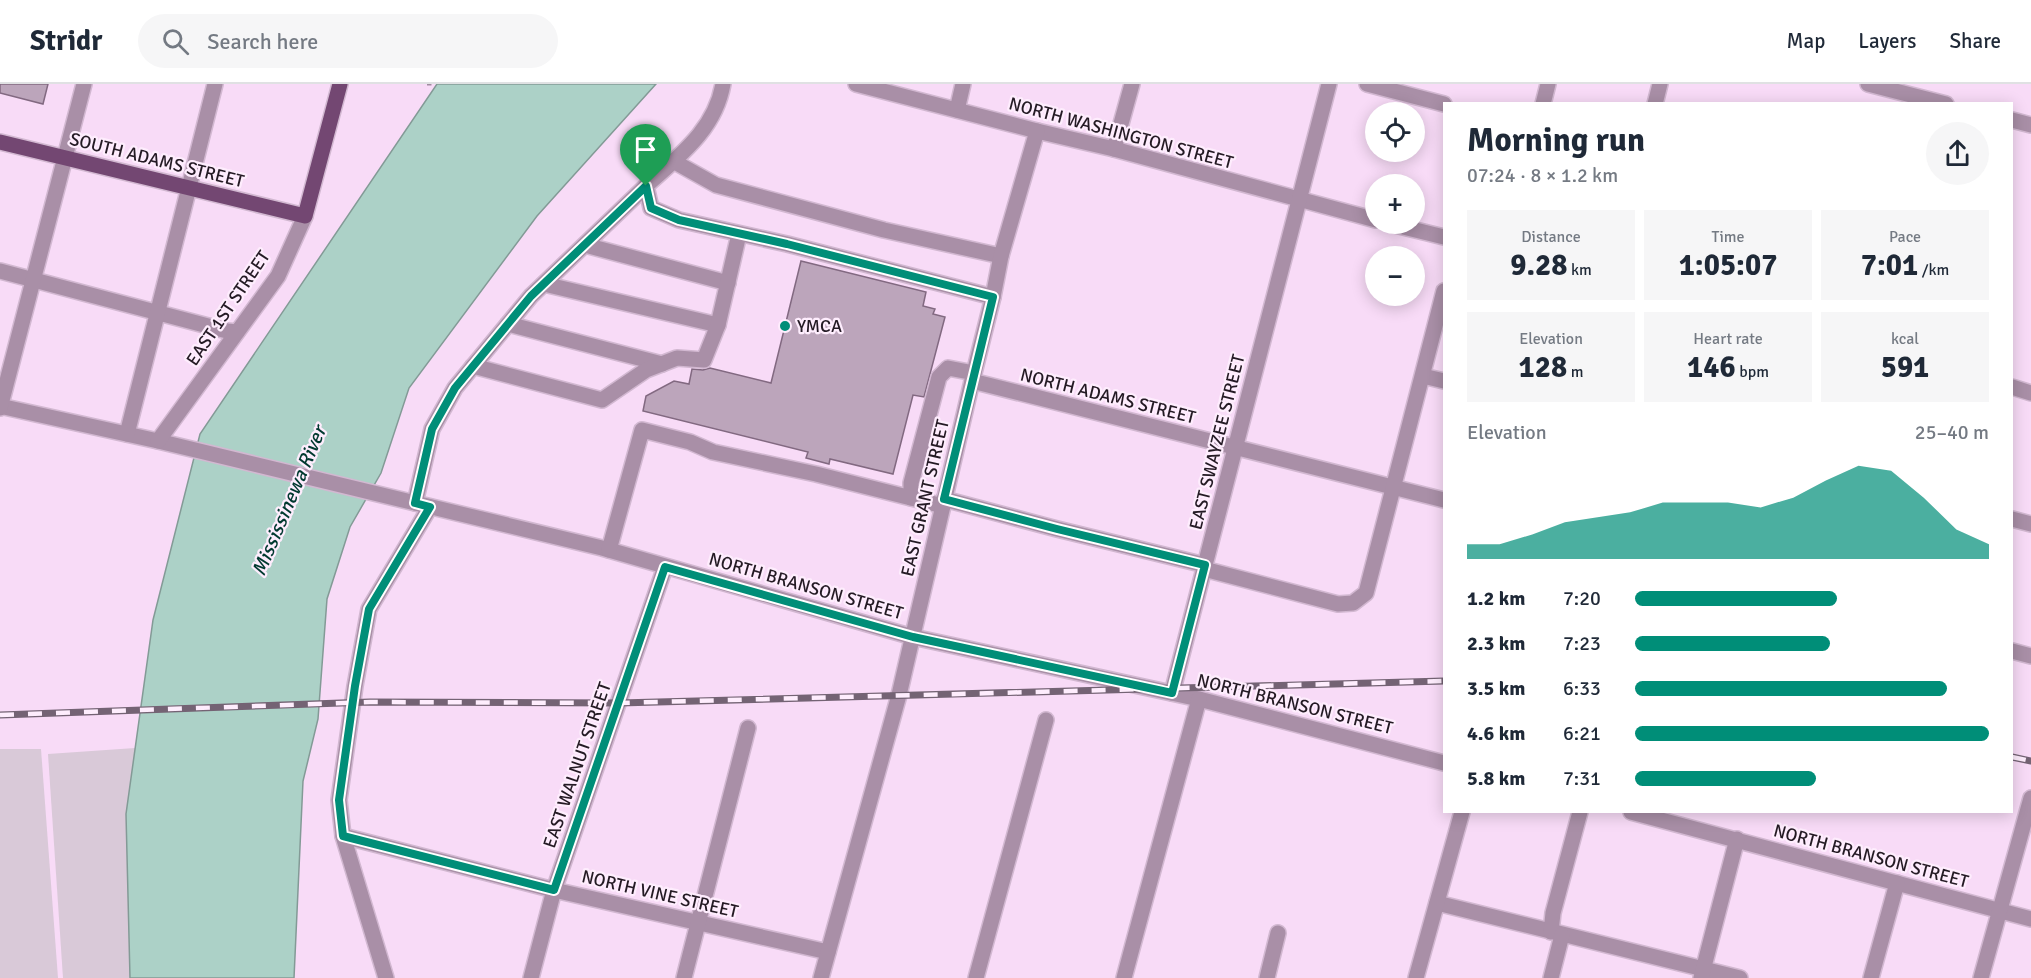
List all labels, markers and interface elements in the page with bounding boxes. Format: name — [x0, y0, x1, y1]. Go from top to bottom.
search box — [138, 14, 558, 68]
text: Stridr — [30, 24, 102, 58]
icon: search — [159, 25, 192, 58]
text: Search here — [207, 28, 318, 55]
text: Map — [1787, 28, 1825, 54]
text: Layers — [1858, 28, 1916, 54]
text: Share — [1949, 28, 2001, 54]
street label: NORTH WASHINGTON STREET — [1006, 92, 1236, 174]
map controls — [1365, 102, 1425, 306]
button: locate — [1365, 102, 1425, 162]
text: Morning run — [1467, 120, 1645, 161]
button: share — [1926, 122, 1989, 185]
pin — [620, 124, 671, 186]
street label: SOUTH ADAMS STREET — [67, 128, 247, 192]
icon: arrive — [629, 133, 662, 166]
text: 07:24 · 8 × 1.2 km — [1467, 163, 1618, 188]
button: + — [1365, 174, 1425, 234]
text: Distance — [1521, 227, 1581, 247]
text: Time — [1712, 227, 1744, 247]
text: Pace — [1889, 227, 1921, 247]
street label: EAST 1ST STREET — [181, 246, 275, 370]
button: − — [1365, 246, 1425, 306]
text: 9.28 — [1510, 247, 1567, 284]
text: 1:05:07 — [1679, 247, 1777, 284]
text: 7:01 — [1861, 247, 1918, 284]
text: km — [1567, 260, 1592, 280]
text: /km — [1918, 260, 1949, 280]
place label: YMCA — [797, 315, 842, 337]
marker: YMCA — [778, 319, 792, 333]
text: Elevation — [1519, 329, 1583, 349]
text: Heart rate — [1693, 329, 1763, 349]
text: kcal — [1891, 329, 1919, 349]
text: 128 — [1519, 349, 1567, 386]
text: 146 — [1687, 349, 1736, 386]
text: 591 — [1881, 349, 1929, 386]
street label: EAST SWAYZEE STREET — [1185, 352, 1249, 532]
text: m — [1567, 362, 1583, 382]
text: bpm — [1736, 362, 1769, 382]
street label: NORTH ADAMS STREET — [1018, 364, 1198, 428]
street label: EAST GRANT STREET — [896, 417, 954, 579]
water label: Mississinewa River — [246, 420, 333, 580]
text: Elevation — [1467, 420, 1547, 445]
text: 25–40 m — [1915, 420, 1989, 445]
street label: NORTH BRANSON STREET — [706, 548, 906, 624]
text: 1.2 km — [1467, 586, 1525, 611]
text: 7:20 — [1563, 586, 1601, 611]
text: 2.3 km — [1467, 631, 1525, 656]
text: 7:23 — [1563, 631, 1601, 656]
street label: NORTH BRANSON STREET — [1195, 669, 1395, 739]
text: 3.5 km — [1467, 676, 1525, 701]
text: 6:33 — [1563, 676, 1601, 701]
street label: EAST WALNUT STREET — [538, 679, 616, 851]
text: 4.6 km — [1467, 721, 1525, 746]
text: 6:21 — [1563, 721, 1601, 746]
text: 5.8 km — [1467, 766, 1525, 791]
text: 7:31 — [1563, 766, 1601, 791]
street label: NORTH BRANSON STREET — [1771, 819, 1971, 893]
street label: NORTH VINE STREET — [580, 865, 741, 923]

